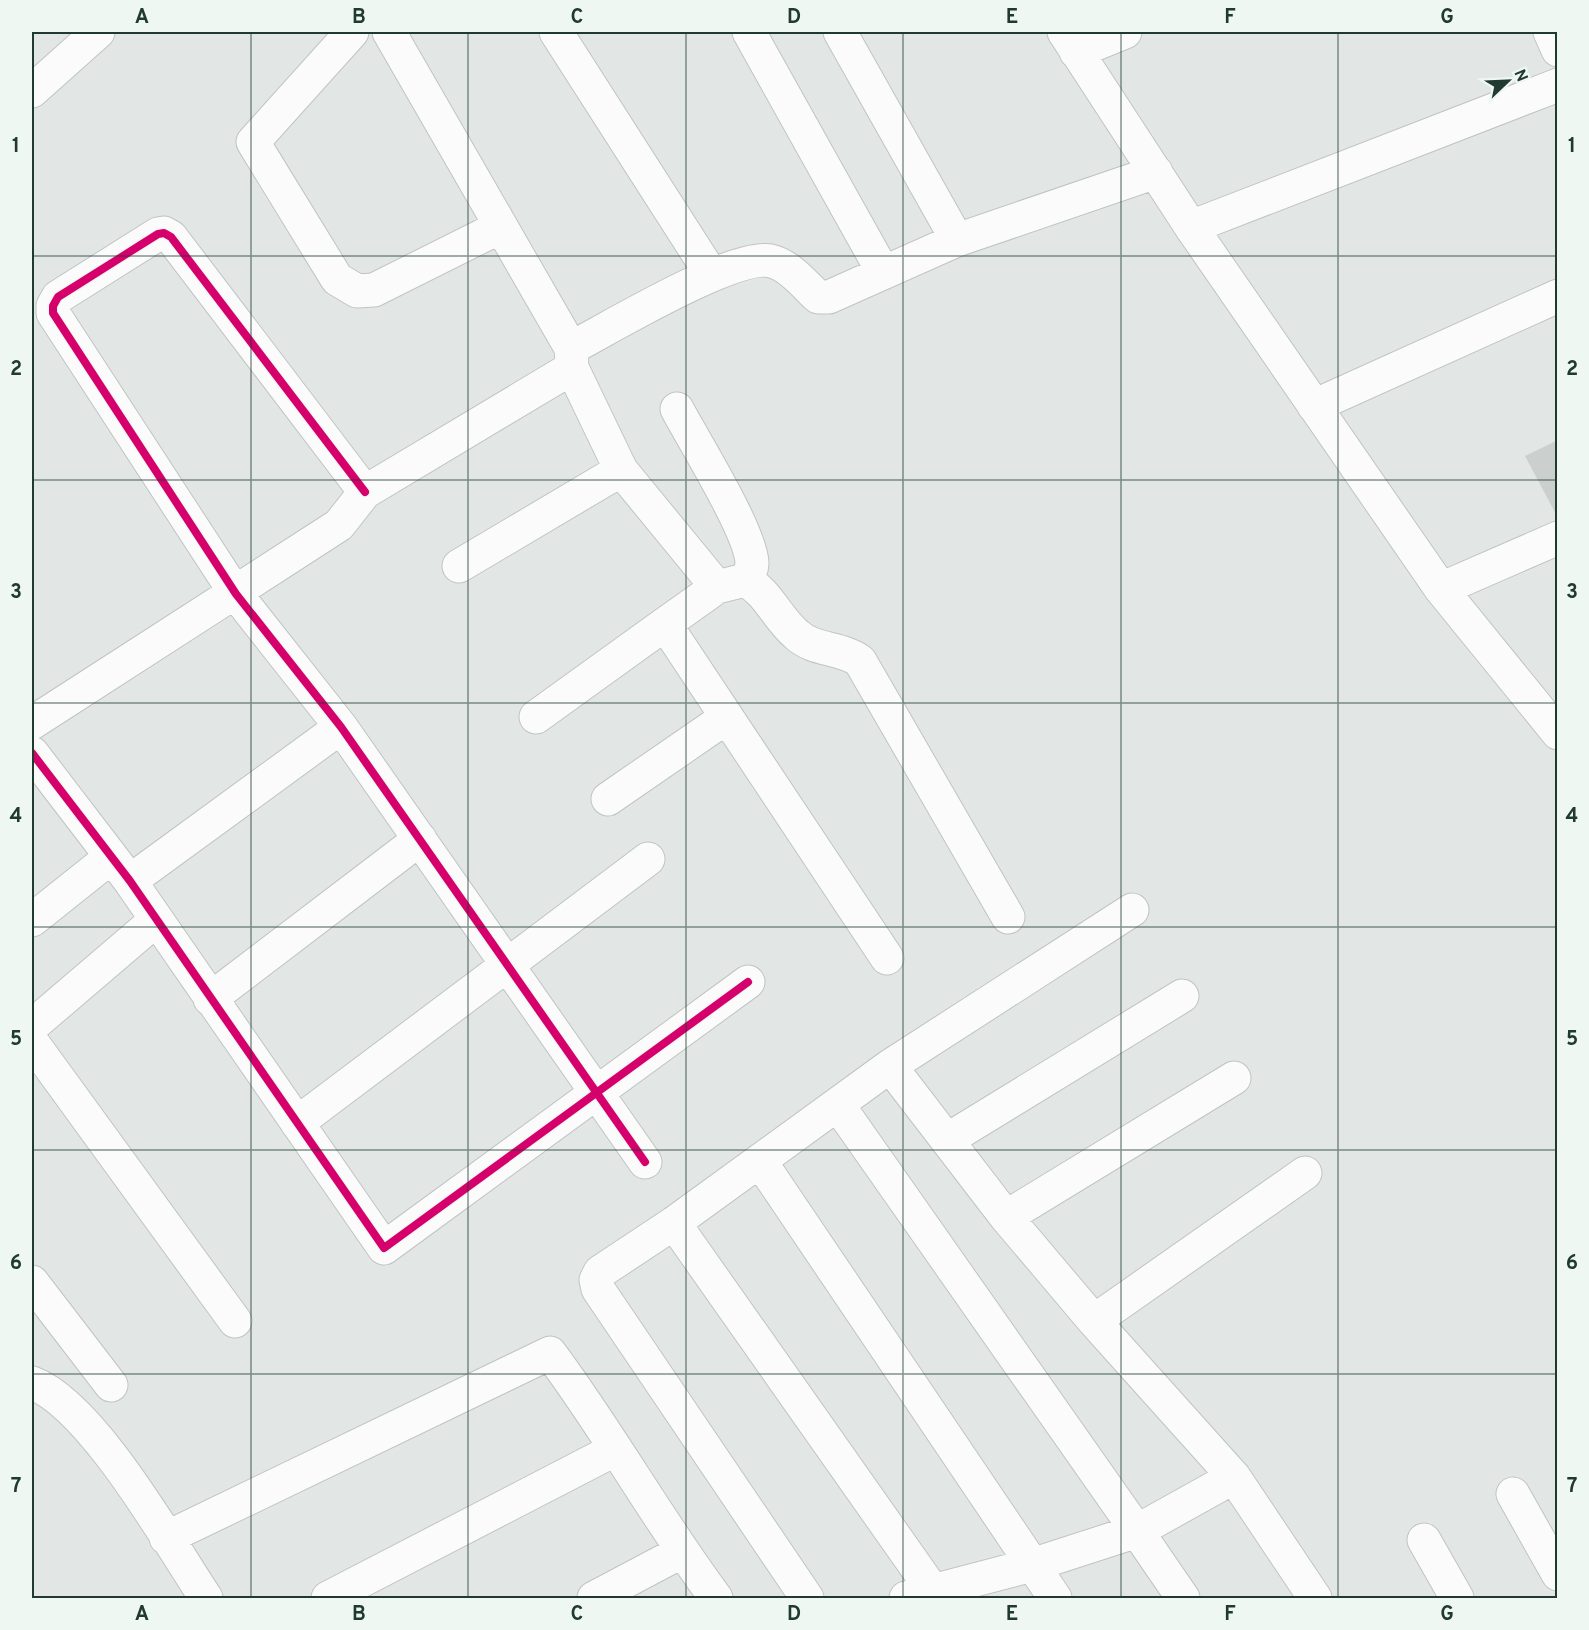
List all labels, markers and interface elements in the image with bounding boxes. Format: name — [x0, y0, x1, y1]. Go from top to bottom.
text: A — [135, 5, 149, 31]
text: B — [352, 5, 366, 31]
text: C — [571, 5, 583, 31]
text: D — [787, 5, 801, 31]
text: E — [1006, 5, 1018, 31]
text: F — [1224, 5, 1236, 31]
text: G — [1440, 5, 1454, 31]
north arrow — [1478, 51, 1538, 111]
text: N — [1509, 67, 1531, 85]
text: 1 — [12, 134, 20, 160]
text: 1 — [1568, 134, 1576, 160]
text: 2 — [10, 357, 22, 383]
text: 2 — [1566, 357, 1578, 383]
text: 3 — [10, 580, 22, 606]
text: 3 — [1566, 580, 1578, 606]
text: 4 — [10, 804, 22, 830]
text: 4 — [1566, 804, 1578, 830]
text: 5 — [10, 1027, 22, 1053]
text: 5 — [1566, 1027, 1578, 1053]
text: 6 — [10, 1251, 22, 1277]
text: 6 — [1566, 1251, 1578, 1277]
text: 7 — [11, 1474, 21, 1500]
text: 7 — [1567, 1474, 1577, 1500]
text: A — [135, 1602, 149, 1628]
text: B — [352, 1602, 366, 1628]
text: C — [571, 1602, 583, 1628]
text: D — [787, 1602, 801, 1628]
text: E — [1006, 1602, 1018, 1628]
text: F — [1224, 1602, 1236, 1628]
text: G — [1440, 1602, 1454, 1628]

